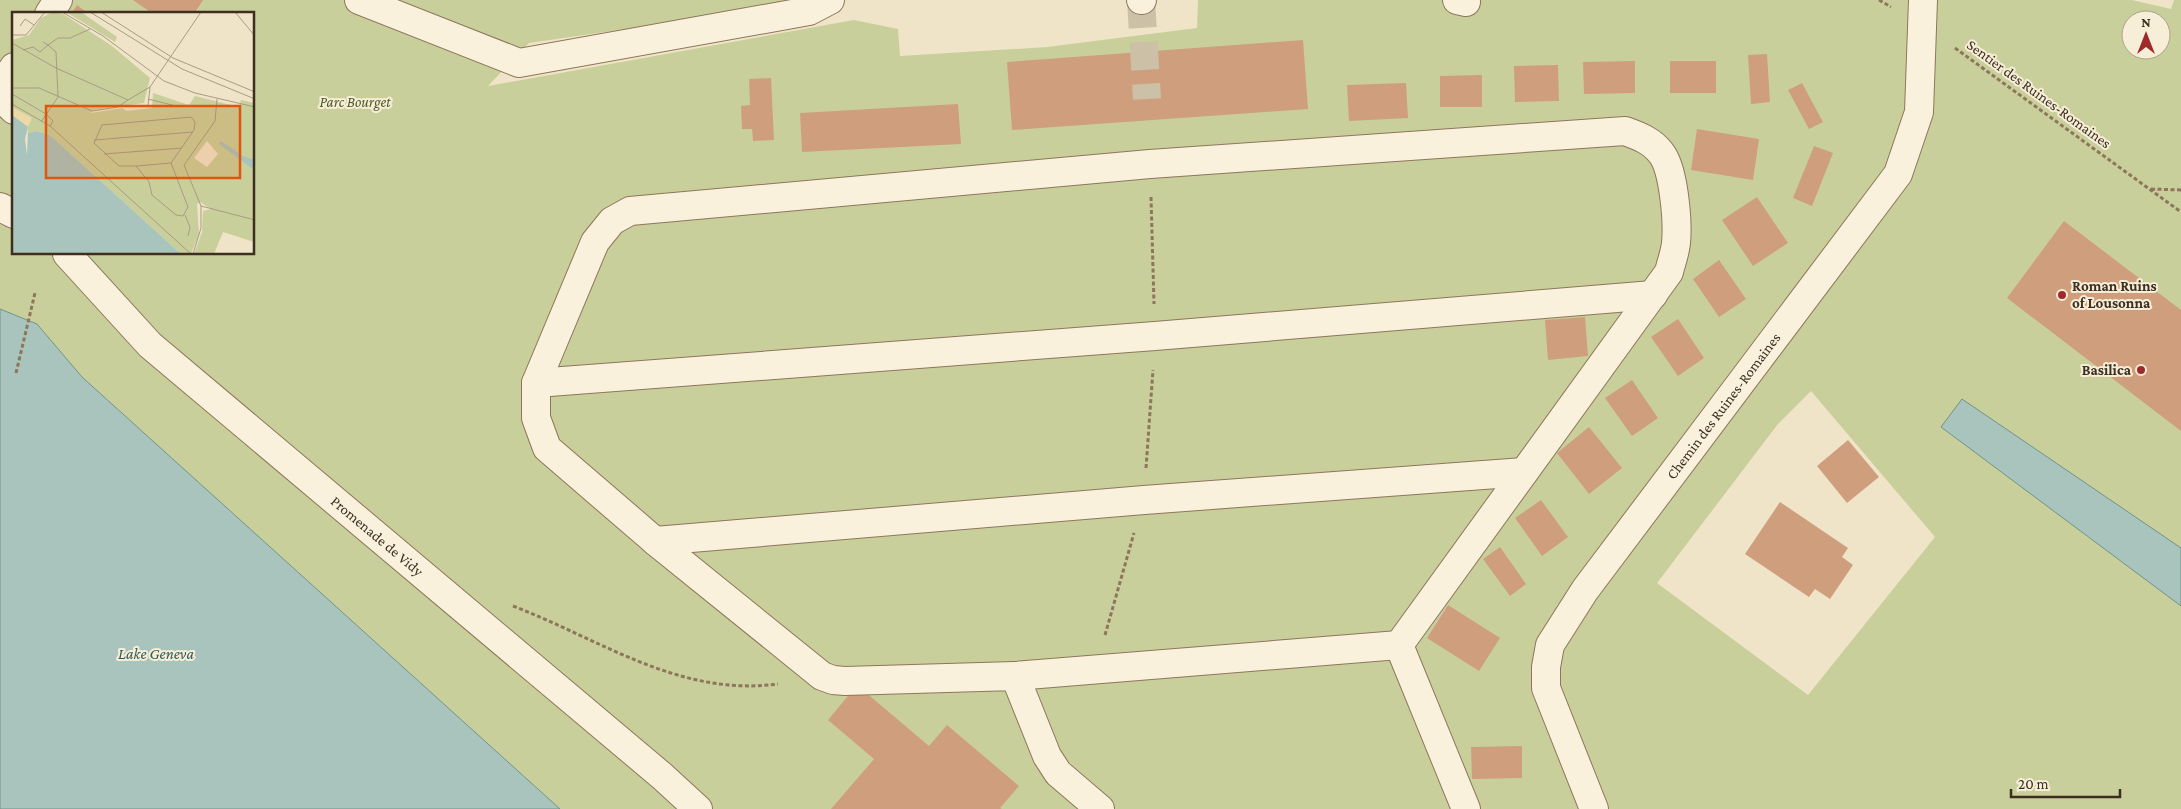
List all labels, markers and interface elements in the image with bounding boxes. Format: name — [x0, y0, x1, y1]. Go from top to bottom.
north arrow — [2121, 10, 2171, 60]
inset map — [12, 12, 255, 255]
text: N — [2141, 14, 2151, 30]
street label: Sentier des Ruines-Romaines — [1964, 37, 2114, 152]
park label: Parc Bourget — [319, 94, 391, 111]
place label: Roman Ruins of Lousonna — [2072, 278, 2157, 311]
marker: Roman Ruins of Lousonna — [2056, 289, 2068, 301]
street label: Chemin des Ruines-Romaines — [1663, 330, 1784, 482]
place label: Basilica — [2082, 362, 2132, 378]
marker: Basilica — [2135, 364, 2147, 376]
street label: Promenade de Vidy — [328, 493, 426, 580]
water label: Lake Geneva — [118, 645, 194, 662]
scale bar — [2011, 766, 2120, 798]
text: 20 m — [2018, 776, 2049, 792]

